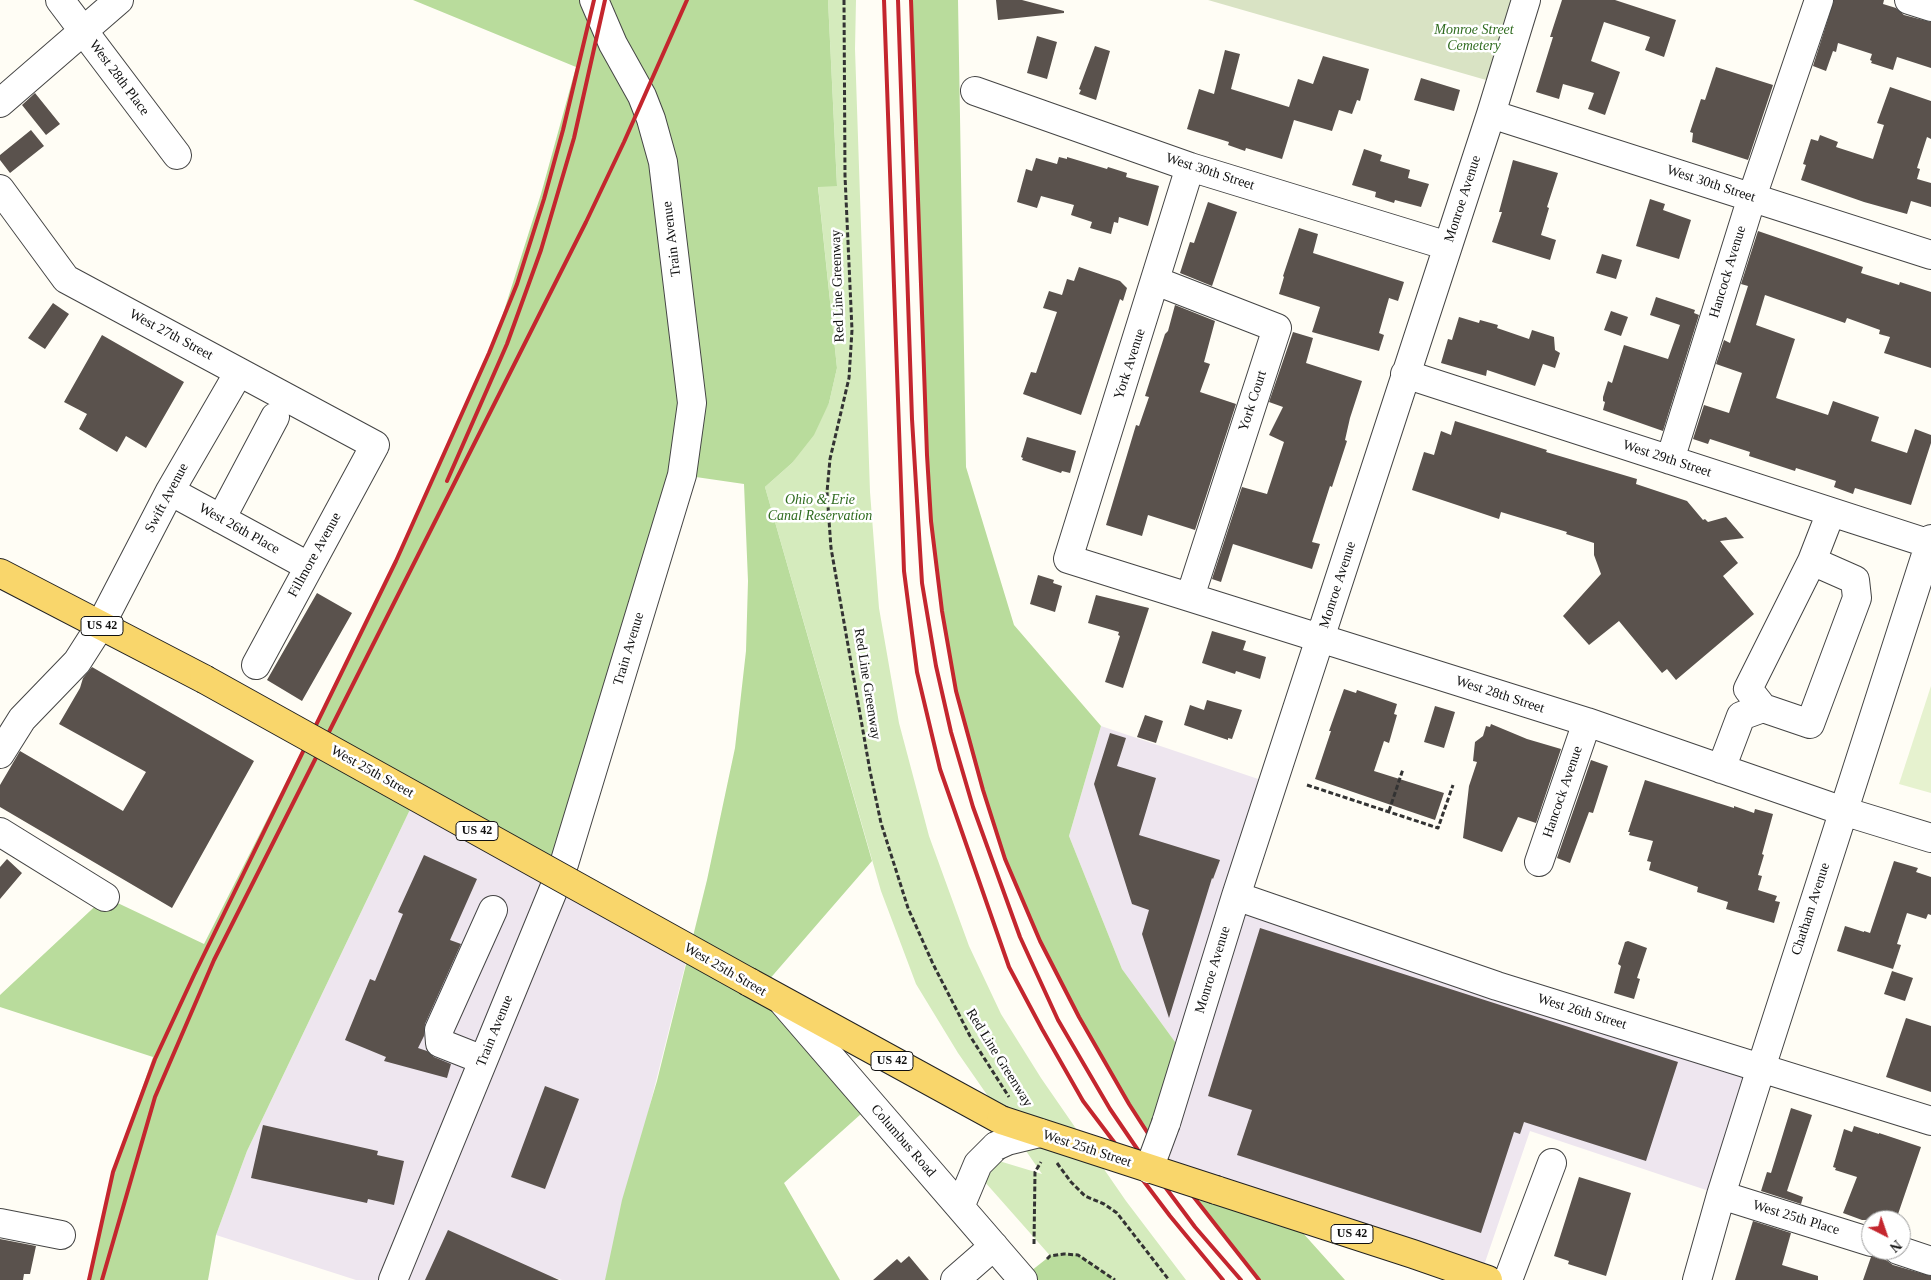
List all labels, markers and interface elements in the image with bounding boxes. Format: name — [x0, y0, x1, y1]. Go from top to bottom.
park label: Monroe Street Cemetery — [1434, 22, 1514, 54]
street label: West 28th Place — [85, 37, 153, 119]
street label: West 30th Street — [1164, 150, 1256, 194]
street label: Monroe Avenue — [1441, 153, 1485, 245]
street label: West 30th Street — [1665, 162, 1757, 206]
street label: Train Avenue — [659, 200, 685, 278]
street label: Hancock Avenue — [1706, 224, 1750, 320]
street label: Red Line Greenway — [828, 229, 848, 343]
street label: West 27th Street — [126, 306, 216, 364]
street label: York Avenue — [1111, 327, 1149, 401]
street label: York Court — [1235, 369, 1271, 433]
street label: West 29th Street — [1621, 437, 1713, 481]
street label: Swift Avenue — [142, 460, 192, 536]
park label: Ohio & Erie Canal Reservation — [768, 492, 872, 524]
street label: West 26th Place — [196, 500, 282, 558]
street label: Fillmore Avenue — [285, 510, 345, 600]
street label: Monroe Avenue — [1316, 539, 1360, 631]
street label: Train Avenue — [610, 610, 648, 688]
road number: US 42 — [81, 616, 123, 636]
street label: Red Line Greenway — [850, 627, 884, 741]
street label: West 28th Street — [1454, 673, 1546, 717]
street label: West 25th Street — [328, 742, 416, 802]
street label: Hancock Avenue — [1539, 744, 1587, 840]
road number: US 42 — [456, 821, 498, 840]
street label: Chatham Avenue — [1788, 860, 1834, 958]
street label: Monroe Avenue — [1192, 924, 1234, 1016]
street label: West 25th Street — [681, 940, 769, 1000]
street label: West 26th Street — [1535, 990, 1629, 1034]
street label: Train Avenue — [473, 993, 517, 1069]
street label: Red Line Greenway — [962, 1006, 1036, 1110]
road number: US 42 — [871, 1052, 913, 1070]
street label: Columbus Road — [867, 1101, 939, 1181]
street label: West 25th Street — [1041, 1127, 1133, 1171]
street label: West 25th Place — [1751, 1197, 1841, 1239]
north arrow — [1861, 1210, 1911, 1260]
road number: US 42 — [1331, 1224, 1373, 1244]
text: N — [1887, 1237, 1904, 1255]

